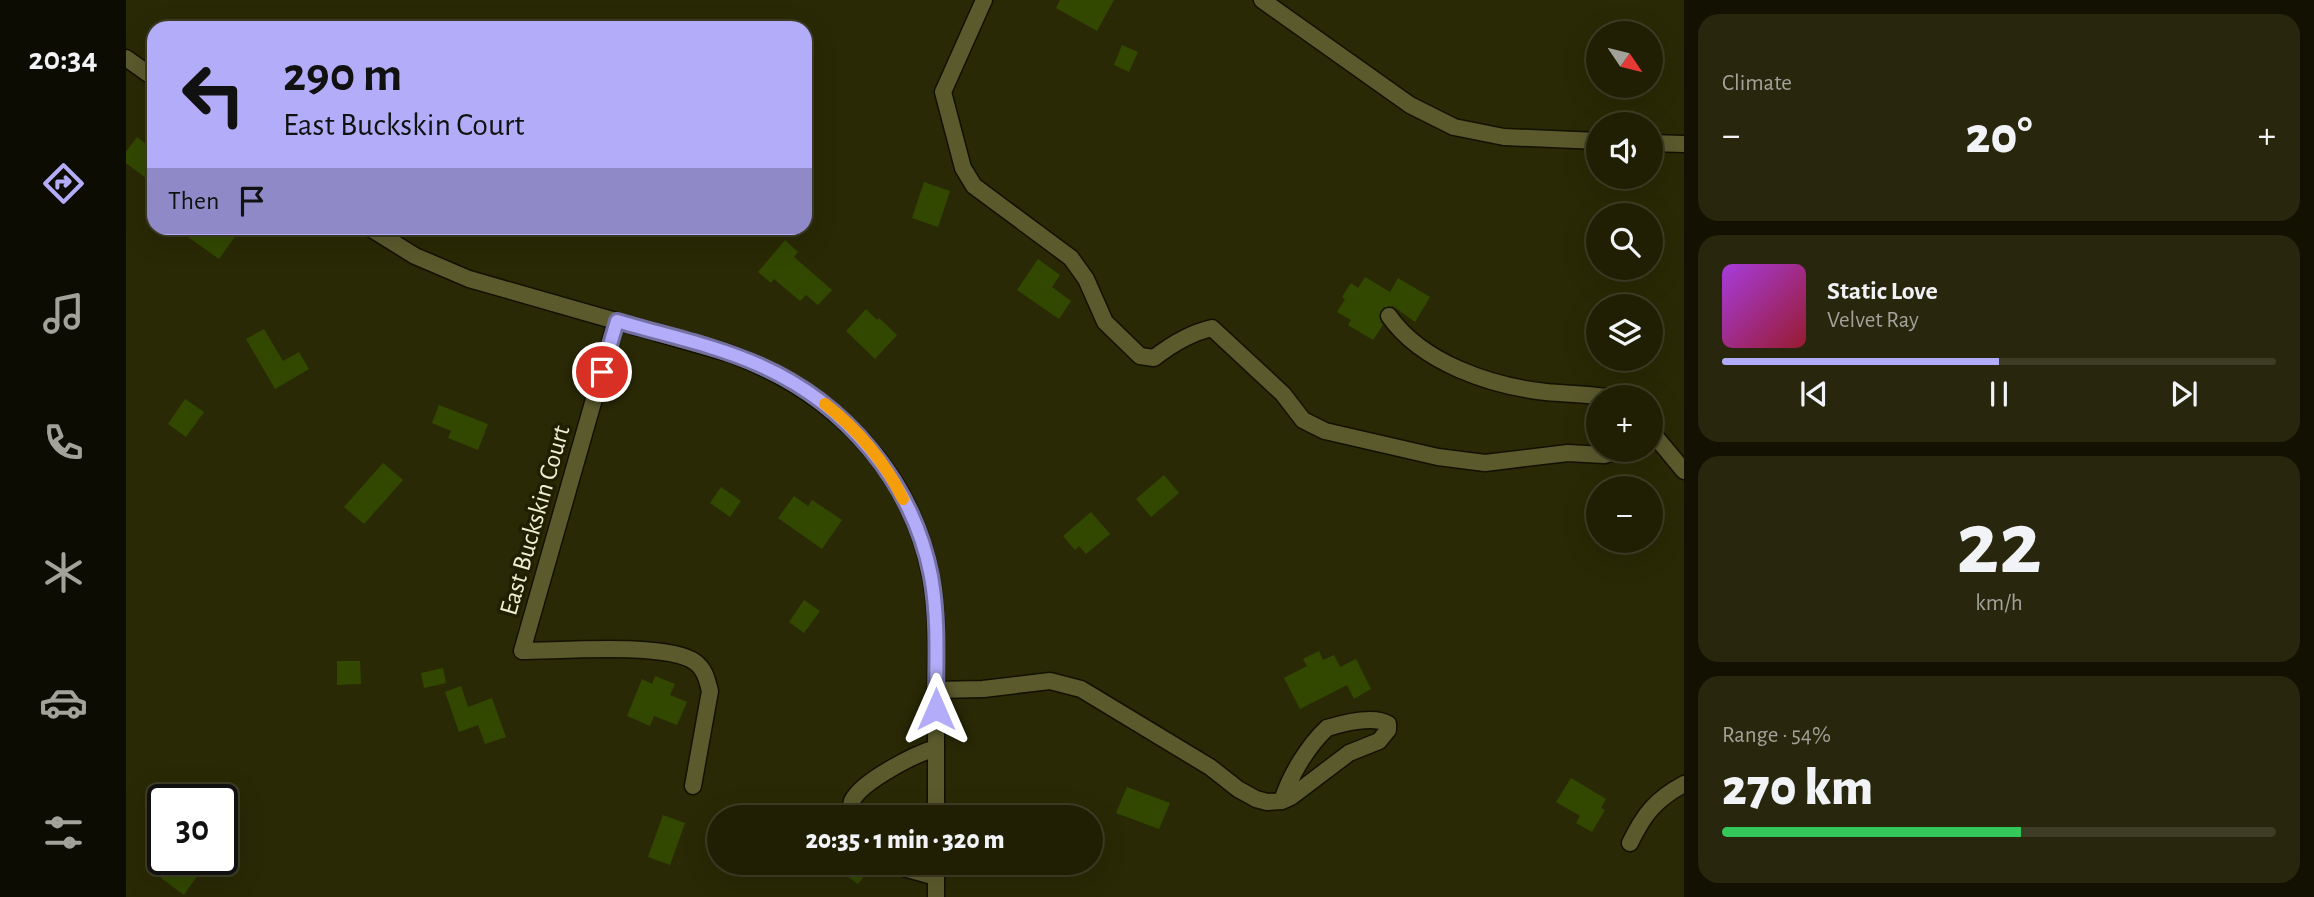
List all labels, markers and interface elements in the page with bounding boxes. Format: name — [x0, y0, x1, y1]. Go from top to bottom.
north arrow — [1586, 21, 1662, 98]
map controls — [1586, 21, 1663, 553]
text: 20:34 — [29, 43, 97, 75]
icon: left — [168, 49, 259, 140]
text: 290 m — [283, 51, 402, 100]
text: Climate — [1722, 72, 1792, 95]
text: East Buckskin Court — [283, 109, 525, 141]
text: 20° — [1965, 110, 2033, 162]
button: sound — [1586, 112, 1663, 189]
text: − — [1722, 117, 1740, 155]
text: + — [2258, 117, 2276, 155]
icon: directions — [39, 159, 88, 208]
icon: arrive — [233, 182, 271, 220]
text: Then — [168, 188, 219, 214]
button: search — [1586, 203, 1663, 280]
text: Static Love — [1827, 278, 1938, 304]
icon: music — [39, 289, 88, 338]
button: layers — [1586, 294, 1663, 371]
text: Velvet Ray — [1827, 309, 1919, 332]
pin — [572, 342, 632, 402]
icon: arrive — [583, 353, 621, 391]
icon: previous — [1795, 375, 1833, 413]
icon: pause — [1980, 375, 2018, 413]
icon: next — [2165, 375, 2203, 413]
button: + — [1586, 385, 1663, 462]
icon: phone — [39, 418, 88, 467]
street label: East Buckskin Court — [495, 422, 575, 618]
button: − — [1586, 476, 1663, 553]
text: 22 — [1956, 499, 2042, 590]
icon: climate — [39, 548, 88, 597]
text: km/h — [1975, 592, 2023, 615]
position arrow — [899, 672, 973, 746]
icon: car — [39, 678, 88, 727]
text: Range · 54% — [1722, 724, 1831, 747]
text: 270 km — [1722, 762, 1873, 814]
speed limit sign: 30 — [147, 784, 238, 875]
icon: filters — [39, 808, 88, 857]
text: 20:35 · 1 min · 320 m — [805, 827, 1005, 853]

